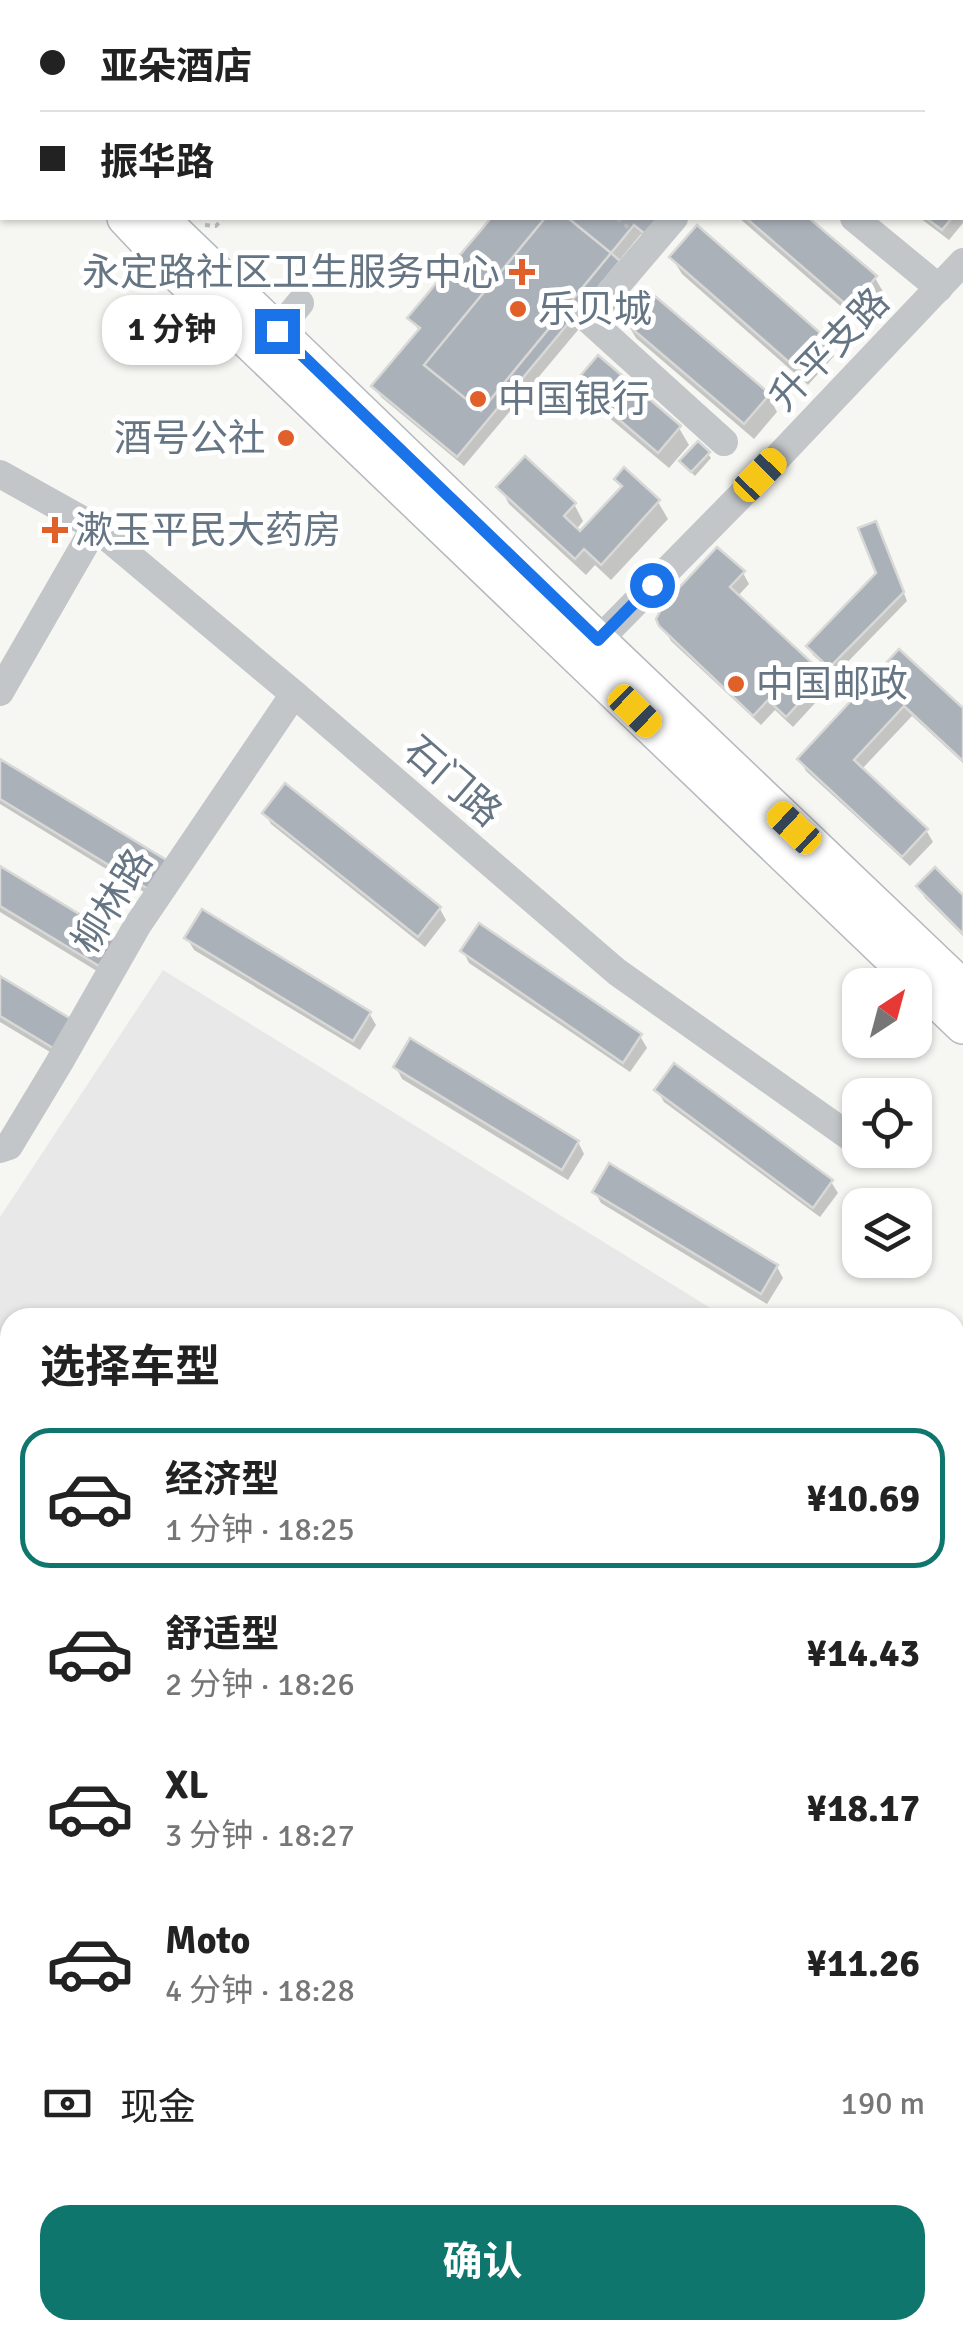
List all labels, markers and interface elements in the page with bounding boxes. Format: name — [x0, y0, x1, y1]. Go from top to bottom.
text: 亚朵酒店 — [100, 43, 252, 90]
text: 振华路 — [100, 139, 214, 186]
place label: 永定路社区卫生服务中心 — [82, 249, 500, 296]
marker: 永定路社区卫生服务中心 — [509, 259, 535, 285]
street label: 升平支路 — [760, 278, 899, 420]
place label: 乐贝城 — [538, 286, 652, 333]
callout: 1 分钟 — [102, 296, 242, 366]
marker: 乐贝城 — [507, 298, 529, 320]
route end — [255, 309, 300, 354]
text: 1 分钟 — [128, 310, 216, 349]
place label: 中国银行 — [498, 376, 650, 423]
marker: 中国银行 — [467, 388, 489, 410]
place label: 酒号公社 — [114, 415, 266, 462]
marker: 酒号公社 — [275, 427, 297, 449]
car — [728, 443, 792, 507]
place label: 漱玉平民大药房 — [75, 507, 341, 554]
marker: 漱玉平民大药房 — [44, 519, 66, 541]
route start — [630, 563, 675, 608]
place label: 中国邮政 — [756, 661, 908, 708]
marker: 中国邮政 — [725, 673, 747, 695]
car — [603, 679, 667, 743]
street label: 石门路 — [394, 726, 511, 837]
car — [762, 797, 826, 859]
street label: 柳林路 — [62, 840, 163, 962]
north arrow — [842, 968, 932, 1058]
map controls — [842, 968, 932, 1278]
button: locate — [842, 1078, 932, 1168]
button: layers — [842, 1188, 932, 1278]
text: 选择车型 — [40, 1340, 220, 1395]
icon: car — [45, 1453, 135, 1543]
text: 经济型 — [165, 1456, 279, 1503]
text: ¥10.69 — [807, 1475, 920, 1522]
text: 1 分钟 · 18:25 — [165, 1510, 355, 1549]
icon: car — [45, 1608, 135, 1698]
text: 舒适型 — [165, 1611, 279, 1658]
text: ¥14.43 — [807, 1630, 920, 1677]
text: 2 分钟 · 18:26 — [165, 1665, 355, 1704]
text: XL — [165, 1762, 208, 1809]
icon: car — [45, 1763, 135, 1853]
text: ¥18.17 — [807, 1785, 920, 1832]
text: 3 分钟 · 18:27 — [165, 1816, 355, 1855]
text: Moto — [165, 1917, 250, 1964]
icon: car — [45, 1918, 135, 2008]
text: ¥11.26 — [807, 1940, 920, 1987]
text: 4 分钟 · 18:28 — [165, 1971, 355, 2010]
icon: cash — [40, 2076, 95, 2131]
text: 现金 — [120, 2084, 196, 2131]
text: 190 m — [841, 2084, 925, 2123]
button: 确认 — [40, 2205, 925, 2320]

